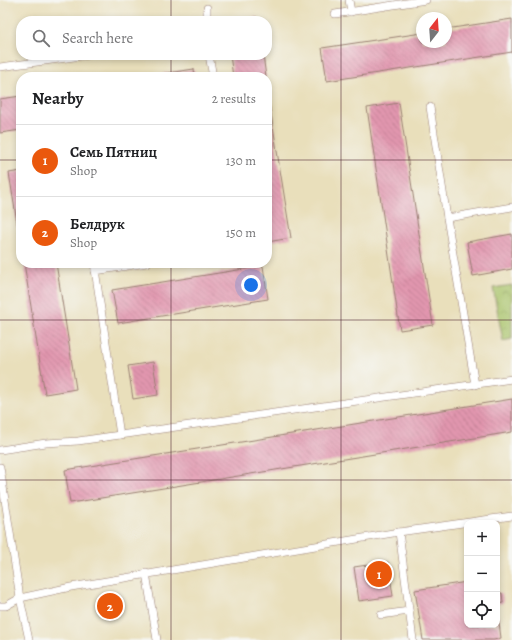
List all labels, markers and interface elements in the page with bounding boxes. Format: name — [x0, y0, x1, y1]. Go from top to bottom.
north arrow — [416, 12, 452, 48]
search box — [16, 16, 272, 60]
icon: search — [30, 27, 52, 49]
text: Search here — [62, 28, 133, 48]
text: Nearby — [32, 87, 83, 110]
text: 2 results — [212, 90, 256, 107]
text: Семь Пятниц — [70, 142, 157, 162]
text: 1 — [43, 152, 47, 169]
text: 130 m — [226, 152, 256, 169]
text: Shop — [70, 162, 97, 179]
text: Белдрук — [70, 214, 125, 234]
text: 2 — [42, 224, 48, 241]
text: 150 m — [226, 224, 256, 241]
text: Shop — [70, 234, 97, 251]
your location — [241, 275, 261, 295]
map controls — [464, 520, 500, 628]
button: + — [464, 520, 500, 556]
button: − — [464, 556, 500, 592]
pin: 1 — [366, 559, 392, 589]
pin: 2 — [97, 591, 123, 621]
button: locate — [464, 592, 500, 628]

